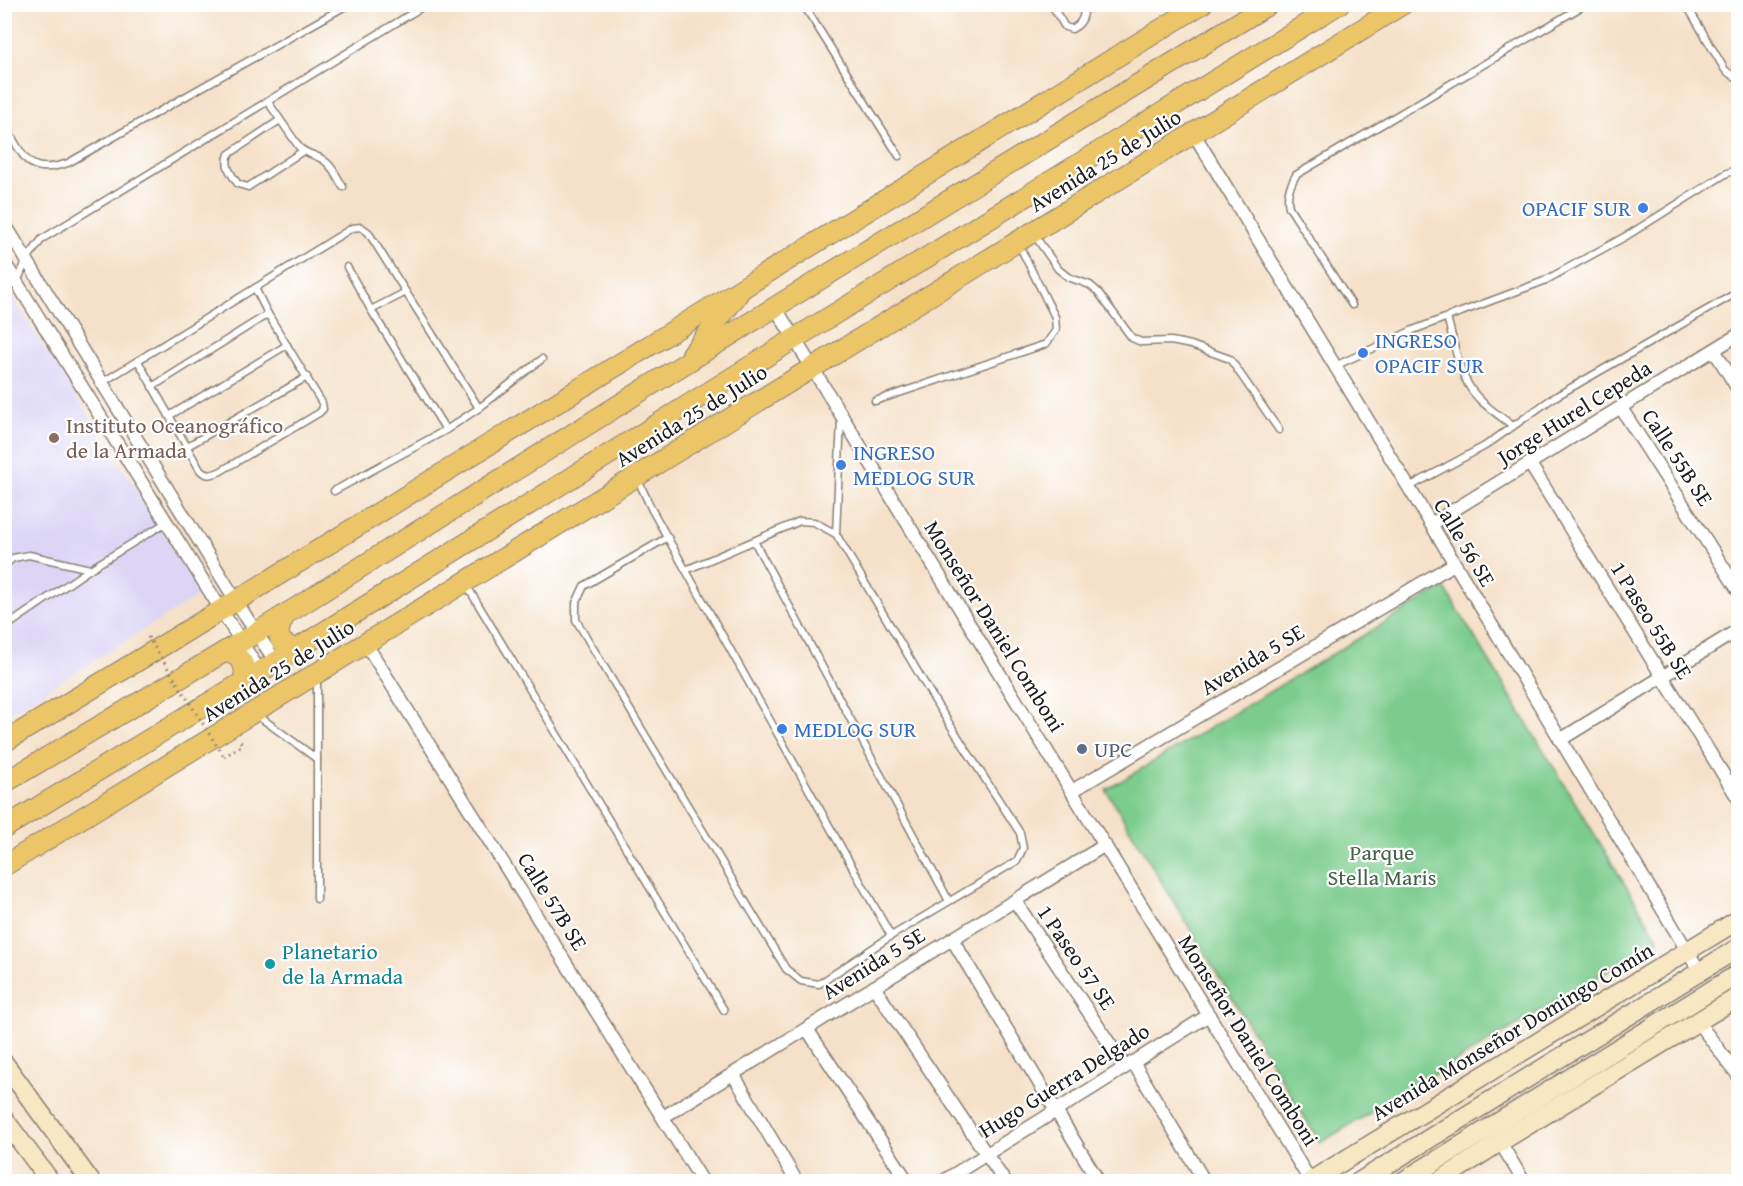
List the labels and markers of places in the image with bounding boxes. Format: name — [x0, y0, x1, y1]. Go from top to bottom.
place label: OPACIF SUR — [1522, 192, 1631, 224]
marker: OPACIF SUR — [1636, 201, 1650, 215]
place label: INGRESO OPACIF SUR — [1375, 324, 1484, 381]
marker: INGRESO OPACIF SUR — [1356, 346, 1370, 360]
place label: Instituto Oceanográfico de la Armada — [66, 409, 283, 466]
marker: Instituto Oceanográfico de la Armada — [47, 431, 61, 445]
place label: INGRESO MEDLOG SUR — [853, 436, 976, 493]
marker: INGRESO MEDLOG SUR — [834, 458, 848, 472]
place label: MEDLOG SUR — [794, 713, 917, 745]
marker: MEDLOG SUR — [775, 722, 789, 736]
place label: UPC — [1094, 733, 1132, 765]
marker: UPC — [1075, 742, 1089, 756]
place label: Planetario de la Armada — [282, 935, 404, 992]
marker: Planetario de la Armada — [263, 957, 277, 971]

